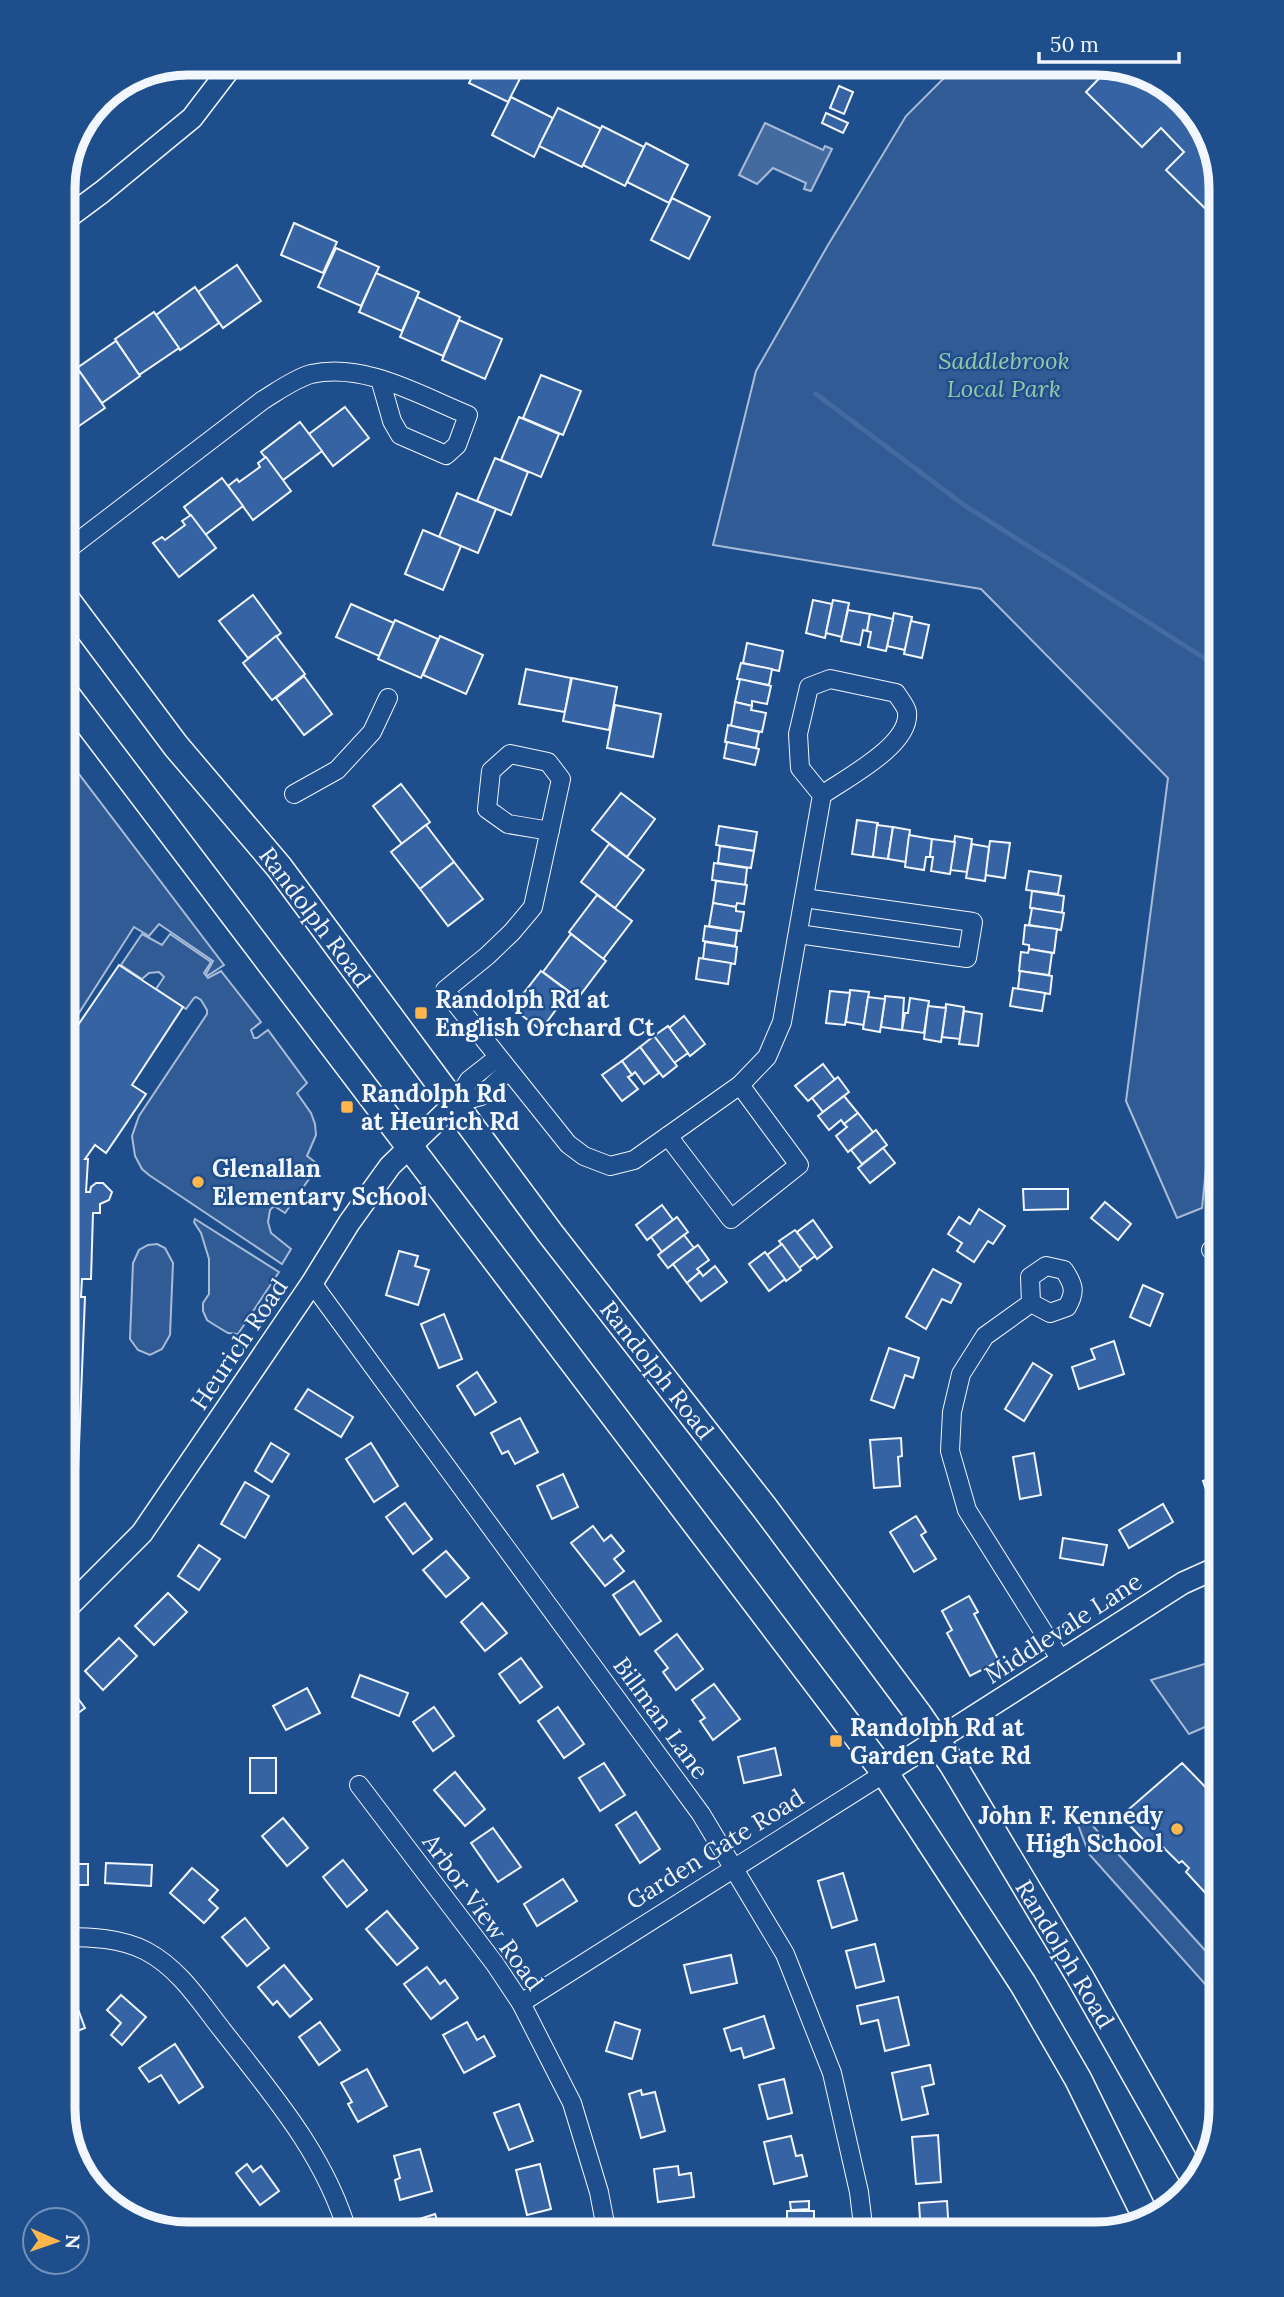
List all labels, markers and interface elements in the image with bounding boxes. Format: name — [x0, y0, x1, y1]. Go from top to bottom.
scale bar — [1039, 21, 1179, 65]
text: 50 m — [1050, 31, 1099, 58]
park label: Saddlebrook Local Park — [938, 345, 1070, 404]
street label: Randolph Road — [252, 841, 378, 993]
place label: Randolph Rd at English Orchard Ct — [435, 984, 656, 1043]
marker: Randolph Rd at English Orchard Ct — [413, 1005, 429, 1021]
place label: Randolph Rd at Heurich Rd — [361, 1078, 520, 1137]
marker: Randolph Rd at Heurich Rd — [339, 1099, 355, 1115]
place label: Glenallan Elementary School — [212, 1153, 428, 1212]
marker: Glenallan Elementary School — [190, 1174, 206, 1190]
street label: Heurich Road — [184, 1272, 294, 1416]
street label: Randolph Road — [593, 1294, 721, 1446]
street label: Middlevale Lane — [979, 1566, 1147, 1690]
street label: Billman Lane — [606, 1651, 716, 1785]
place label: Randolph Rd at Garden Gate Rd — [850, 1712, 1031, 1771]
marker: Randolph Rd at Garden Gate Rd — [828, 1733, 844, 1749]
street label: Garden Gate Road — [620, 1782, 810, 1916]
place label: John F. Kennedy High School — [979, 1800, 1164, 1859]
marker: John F. Kennedy High School — [1169, 1821, 1185, 1837]
street label: Arbor View Road — [415, 1827, 550, 1996]
street label: Randolph Road — [1009, 1874, 1121, 2034]
north arrow — [21, 2206, 91, 2276]
text: N — [61, 2234, 85, 2250]

